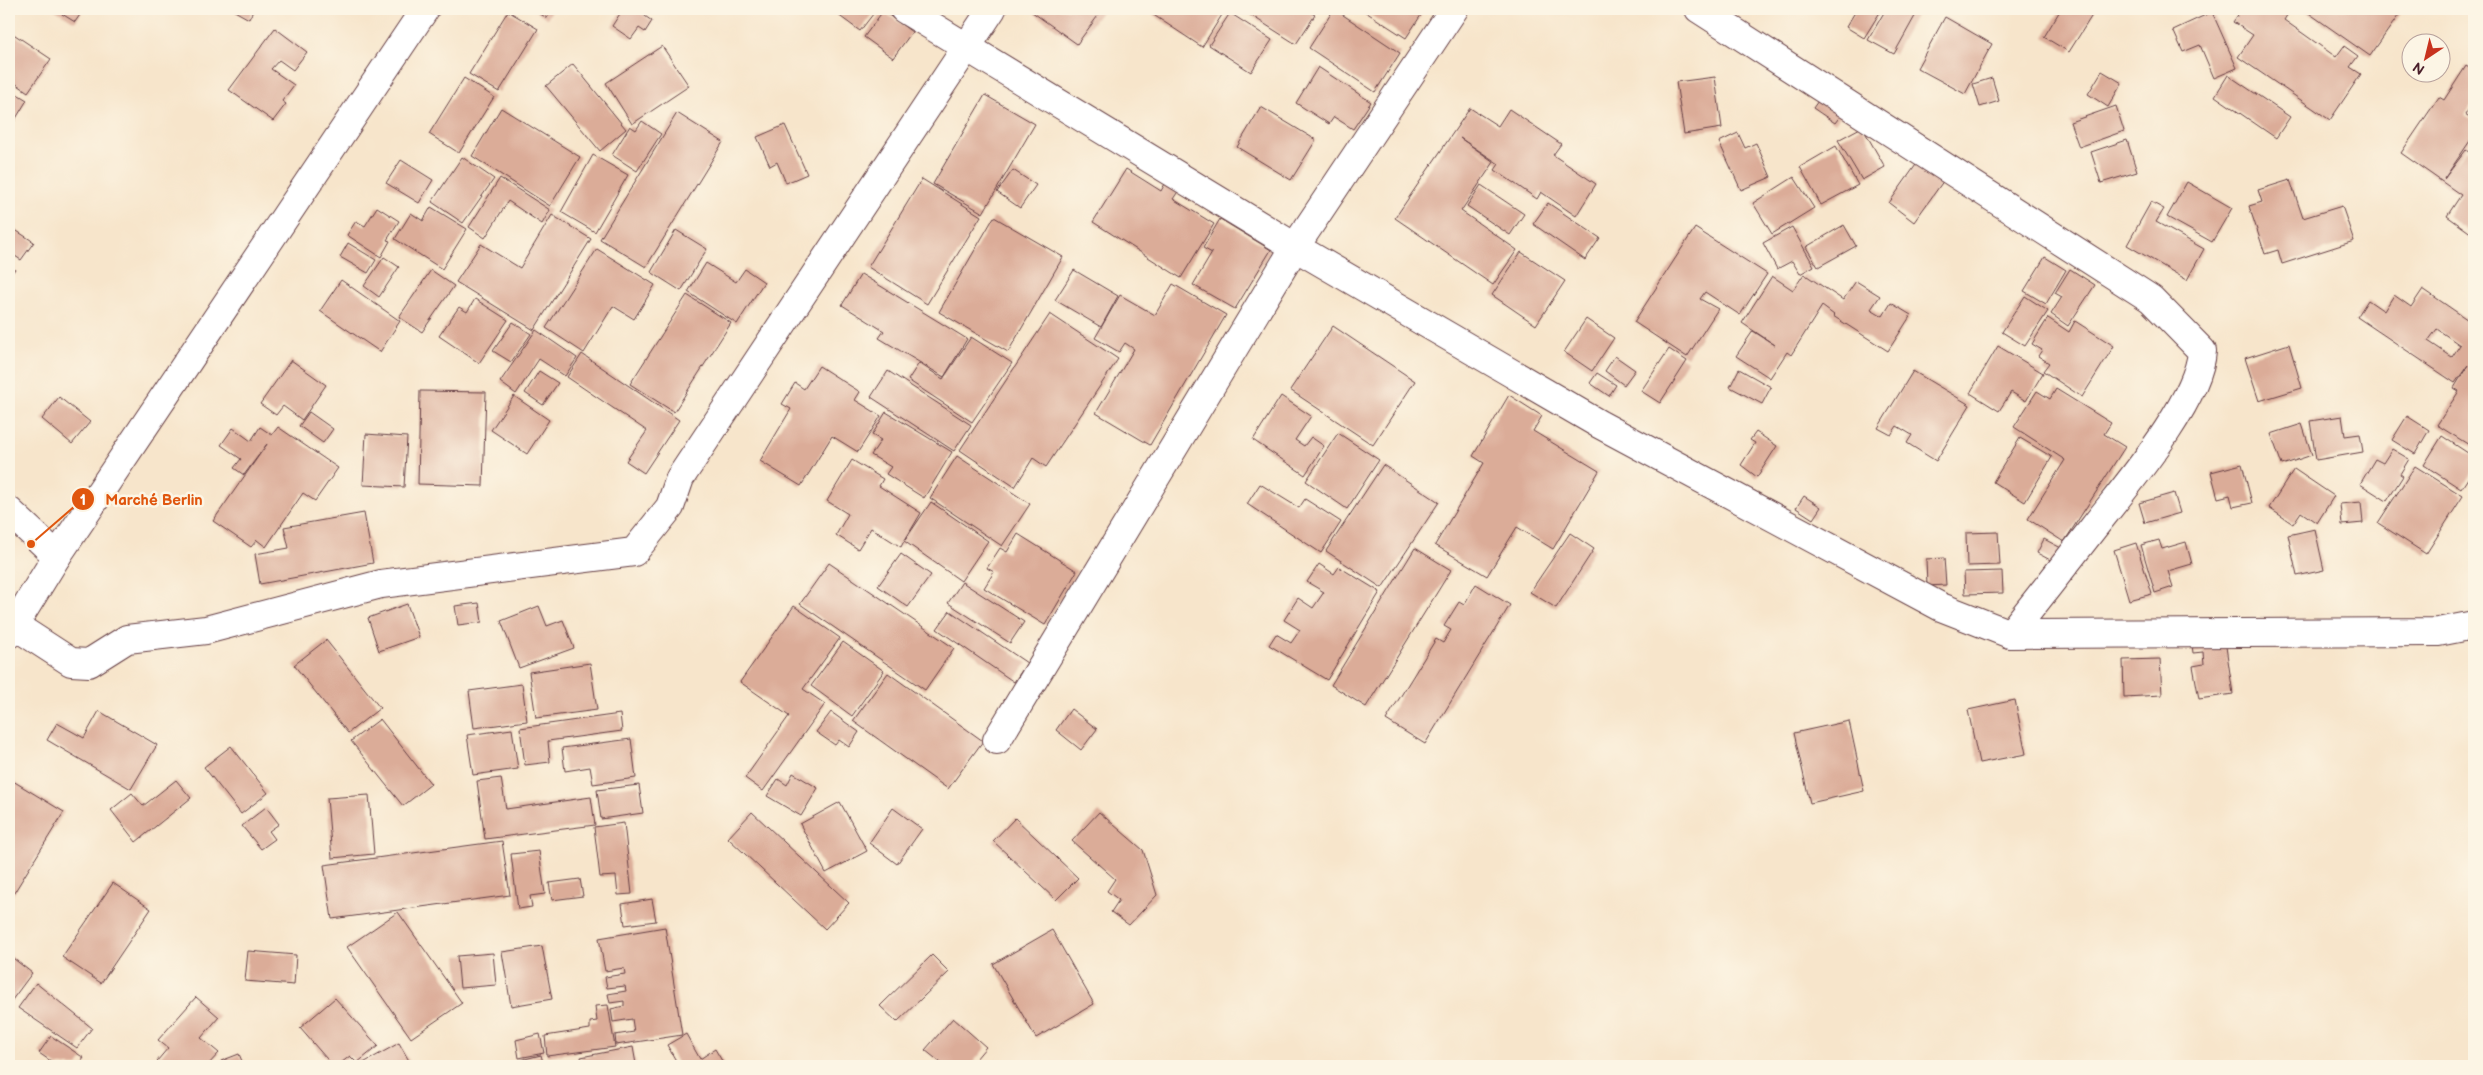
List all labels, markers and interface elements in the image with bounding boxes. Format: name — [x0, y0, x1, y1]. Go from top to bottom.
north arrow — [2400, 32, 2450, 82]
text: N — [2410, 58, 2428, 78]
callout: Marché Berlin — [70, 484, 213, 514]
text: 1 — [80, 491, 86, 510]
text: Marché Berlin — [105, 491, 203, 510]

